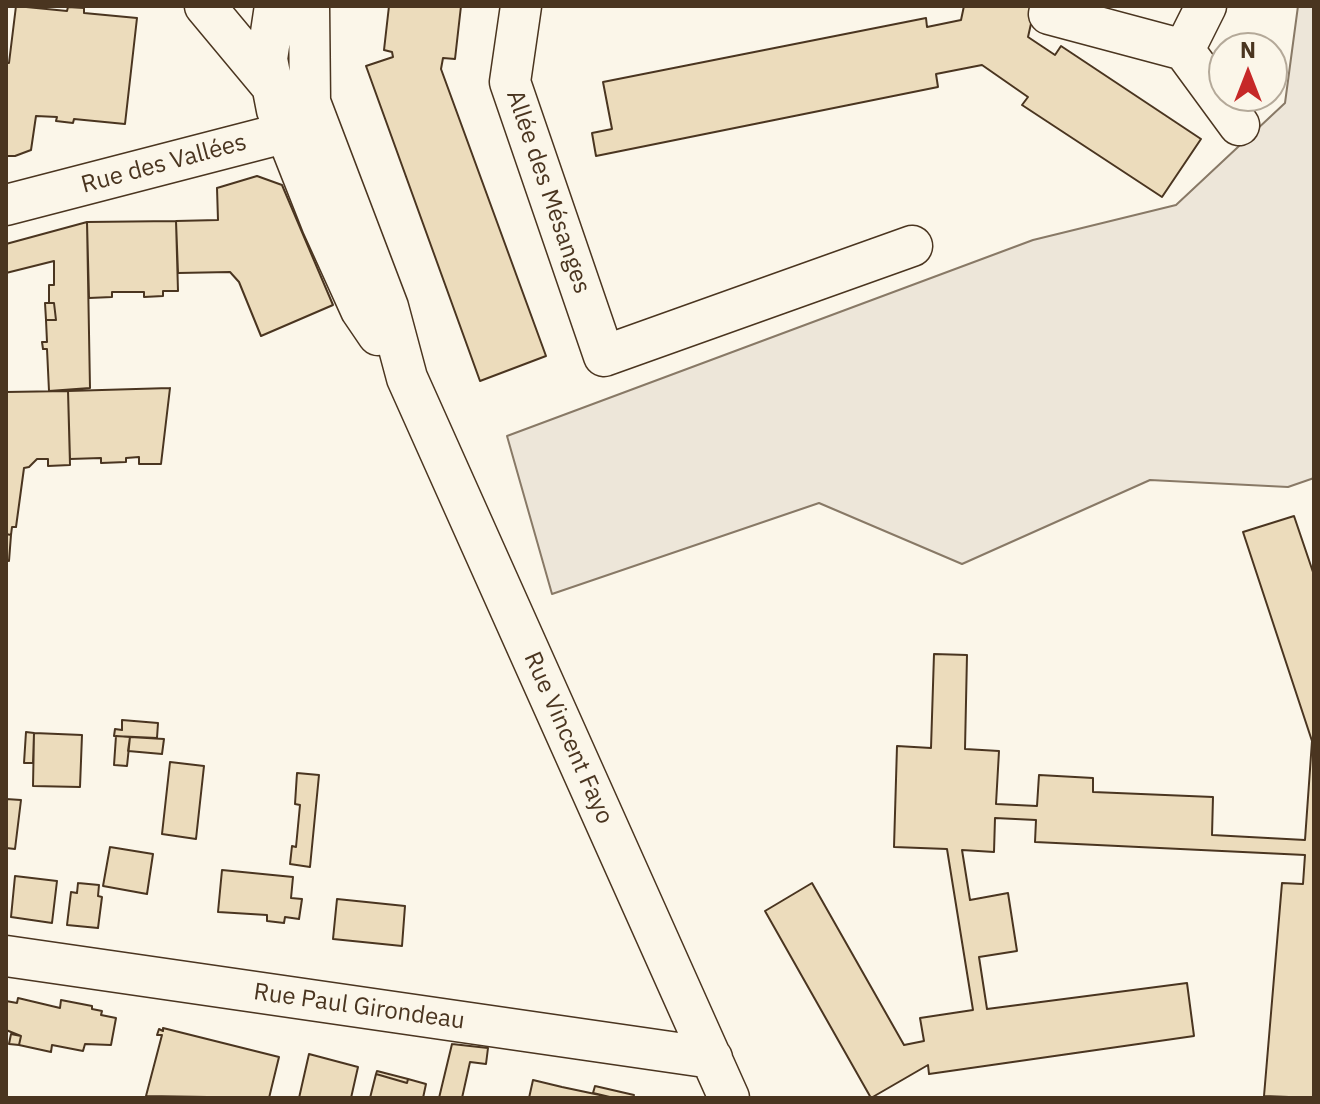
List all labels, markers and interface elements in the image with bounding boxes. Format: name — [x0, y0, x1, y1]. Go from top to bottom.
north arrow — [1208, 32, 1288, 112]
text: N — [1240, 35, 1256, 64]
street label: Allée des Mésanges — [500, 87, 596, 297]
street label: Rue des Vallées — [78, 128, 250, 200]
street label: Rue Vincent Fayo — [517, 647, 619, 829]
street label: Rue Paul Girondeau — [252, 978, 466, 1036]

